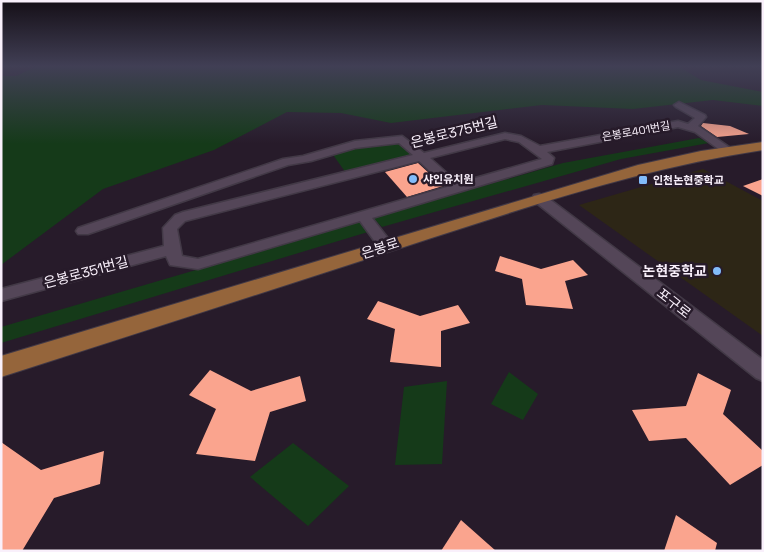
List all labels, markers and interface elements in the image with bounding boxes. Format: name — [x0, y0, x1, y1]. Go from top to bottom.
street label: 은봉로375번길 — [409, 112, 499, 152]
street label: 은봉로401번길 — [601, 118, 671, 144]
place label: 샤인유치원 — [423, 172, 474, 186]
marker: 샤인유치원 — [407, 173, 419, 185]
place label: 인천논현중학교 — [653, 173, 724, 187]
marker: 인천논현중학교 — [637, 174, 649, 186]
street label: 은봉로 — [359, 233, 401, 263]
street label: 은봉로351번길 — [42, 252, 130, 292]
place label: 논현중학교 — [643, 262, 707, 280]
marker: 논현중학교 — [711, 265, 723, 277]
street label: 포구로 — [653, 284, 695, 322]

